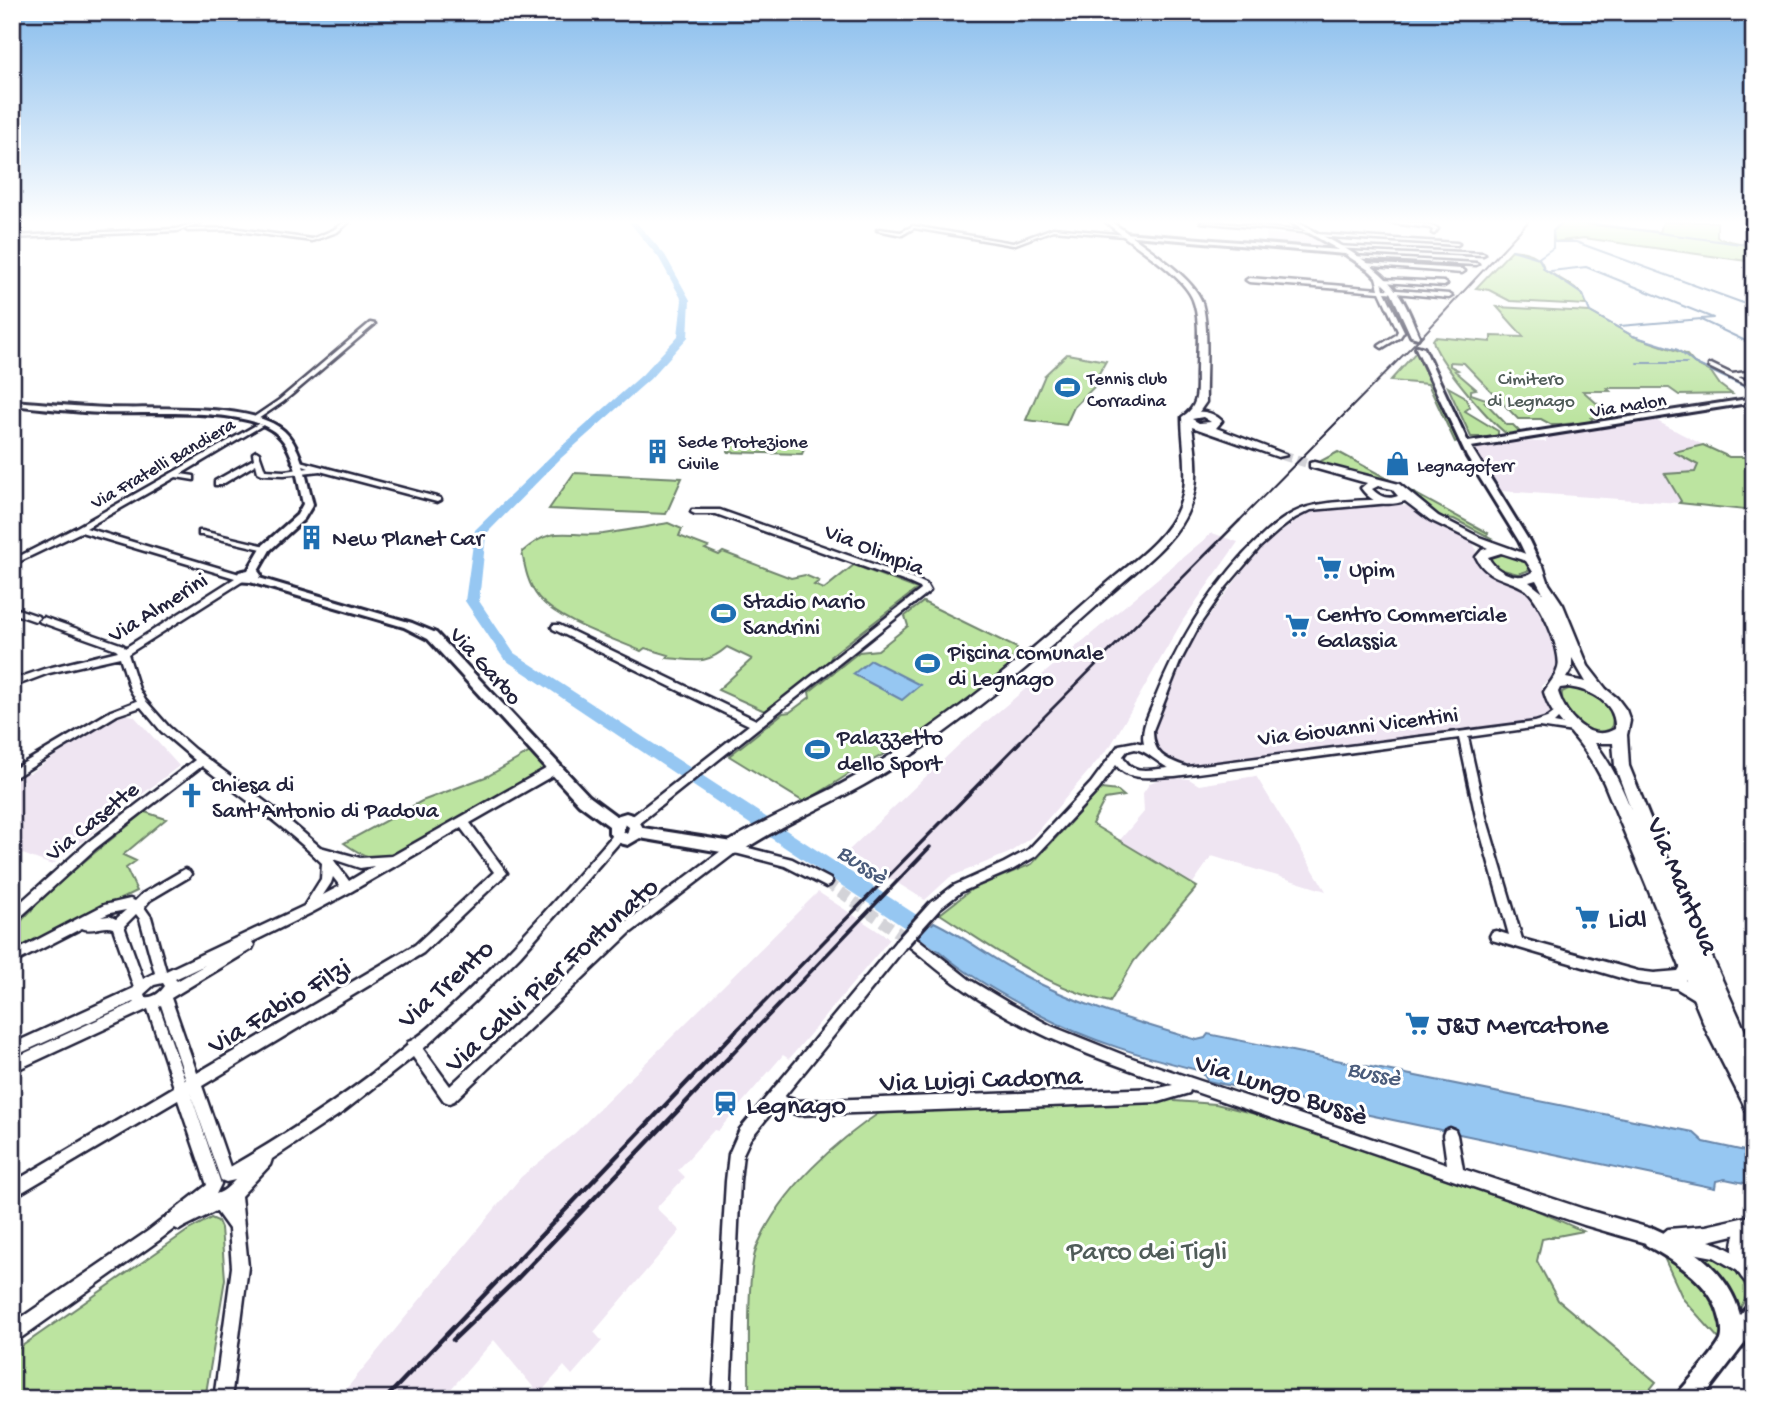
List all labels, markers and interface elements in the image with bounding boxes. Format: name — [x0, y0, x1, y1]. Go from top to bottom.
place label: Tennis club Corradina — [1086, 369, 1167, 414]
park label: Cimitero di Legnago — [1487, 369, 1575, 414]
sports icon: Tennis club Corradina — [1053, 374, 1081, 402]
street label: Via Malon — [1588, 390, 1668, 425]
street label: Via Fratelli Bandiera — [87, 414, 241, 516]
place label: Sede Protezione Civile — [678, 432, 808, 477]
building icon: Sede Protezione Civile — [644, 437, 672, 465]
shop icon: Legnagoferr — [1383, 450, 1411, 478]
place label: Legnagoferr — [1417, 456, 1516, 479]
street label: Via Olimpia — [819, 519, 929, 584]
building icon: New Planet Car — [298, 523, 326, 551]
place label: New Planet Car — [332, 527, 486, 554]
supermarket icon: Upim — [1315, 554, 1343, 582]
place label: Upim — [1349, 558, 1395, 585]
street label: Via Almerini — [103, 568, 213, 651]
place label: Stadio Mario Sandrini — [743, 590, 866, 643]
sports icon: Stadio Mario Sandrini — [709, 599, 737, 627]
place label: Centro Commerciale Galassia — [1317, 603, 1508, 656]
supermarket icon: Centro Commerciale Galassia — [1283, 612, 1311, 640]
street label: Via Garbo — [442, 622, 526, 712]
place label: Piscina comunale di Legnago — [947, 641, 1105, 694]
sports icon: Piscina comunale di Legnago — [914, 650, 942, 678]
street label: Via Giovanni Vicentini — [1256, 703, 1460, 754]
place label: Palazzetto dello Sport — [836, 726, 943, 779]
sports icon: Palazzetto dello Sport — [803, 735, 831, 763]
place label: chiesa di Sant'Antonio di Padova — [212, 773, 440, 826]
street label: Via Casette — [40, 776, 146, 869]
church icon: chiesa di Sant'Antonio di Padova — [178, 782, 206, 810]
street label: Via Mantova — [1637, 812, 1725, 962]
water label: Bussè — [831, 839, 893, 894]
street label: Via Calvi Pier Fortunato — [439, 872, 667, 1082]
supermarket icon: Lidl — [1574, 903, 1602, 931]
place label: Lidl — [1608, 905, 1647, 938]
street label: Via Trento — [391, 934, 502, 1038]
street label: Via Fabio Filzi — [202, 952, 358, 1064]
supermarket icon: J&J Mercatone — [1403, 1009, 1431, 1037]
place label: J&J Mercatone — [1437, 1011, 1609, 1044]
street label: Via Lungo Bussè — [1189, 1047, 1372, 1135]
water label: Bussè — [1344, 1056, 1404, 1096]
street label: Via Luigi Cadorna — [878, 1061, 1084, 1102]
station icon: Legnago — [712, 1089, 740, 1117]
place label: Legnago — [746, 1091, 846, 1124]
park label: Parco dei Tigli — [1066, 1237, 1227, 1270]

